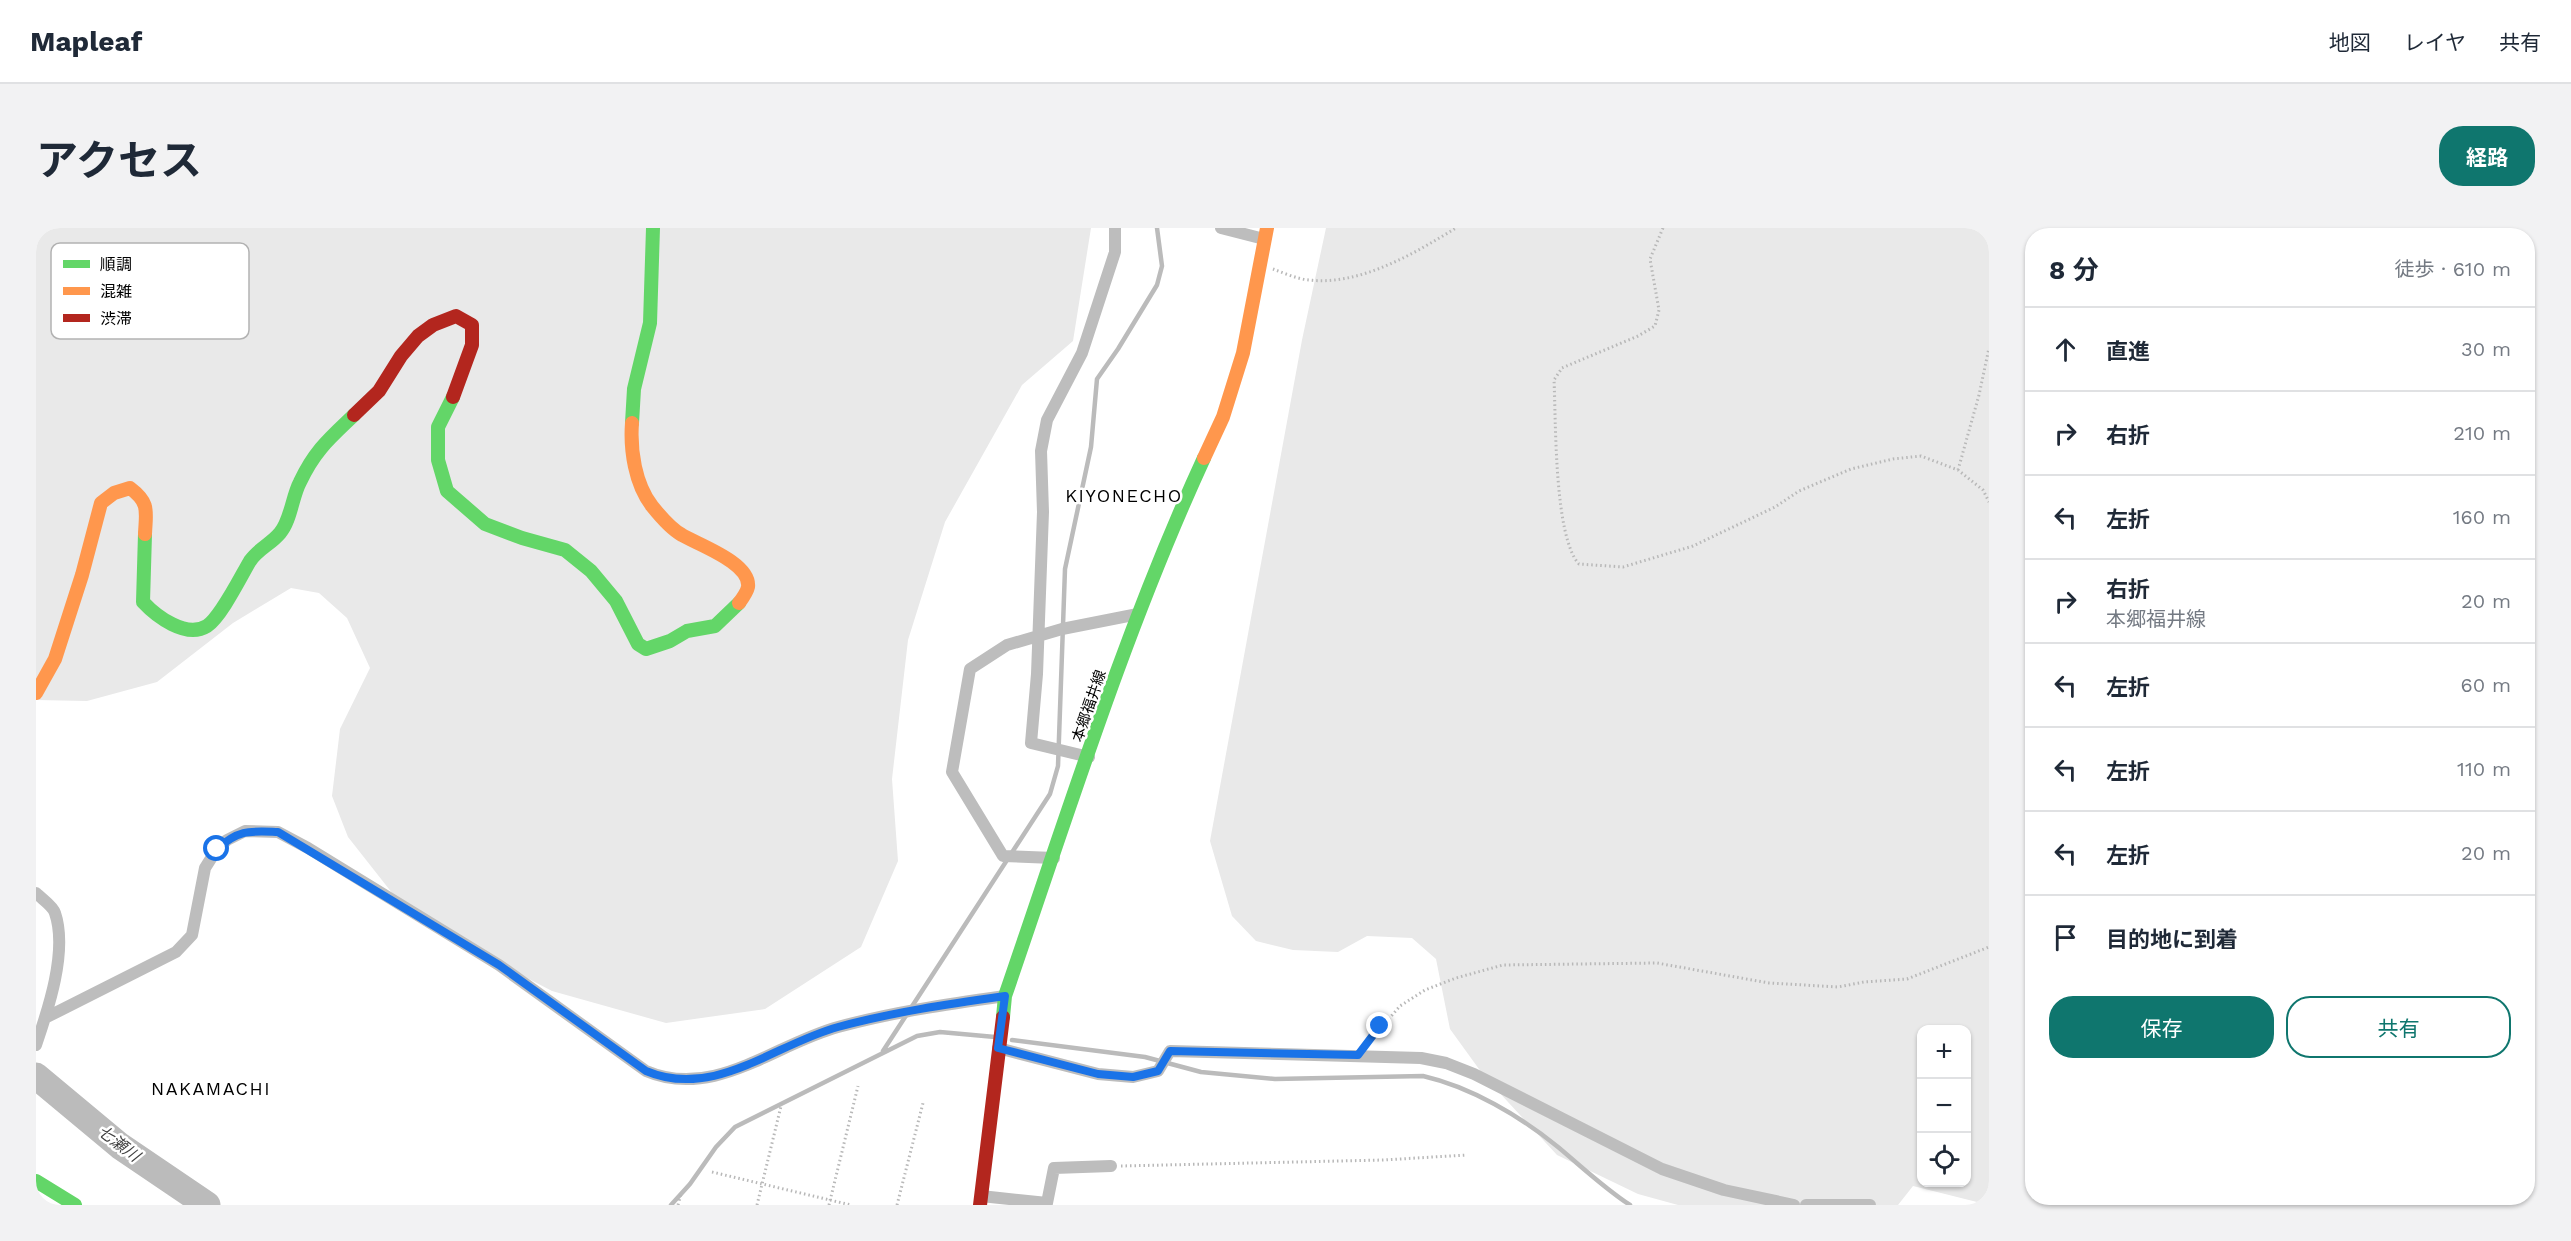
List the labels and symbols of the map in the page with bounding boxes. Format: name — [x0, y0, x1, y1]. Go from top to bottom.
legend — [51, 243, 249, 339]
text: 順調 — [100, 255, 132, 274]
text: 混雑 — [100, 282, 132, 301]
text: 渋滞 — [100, 309, 132, 328]
district label: KIYONECHO — [1065, 485, 1183, 506]
street label: 本郷福井線 — [1068, 668, 1110, 744]
route start — [203, 835, 229, 861]
route end — [1366, 1012, 1392, 1038]
district label: NAKAMACHI — [151, 1078, 271, 1099]
water label: 七瀬川 — [94, 1121, 145, 1167]

